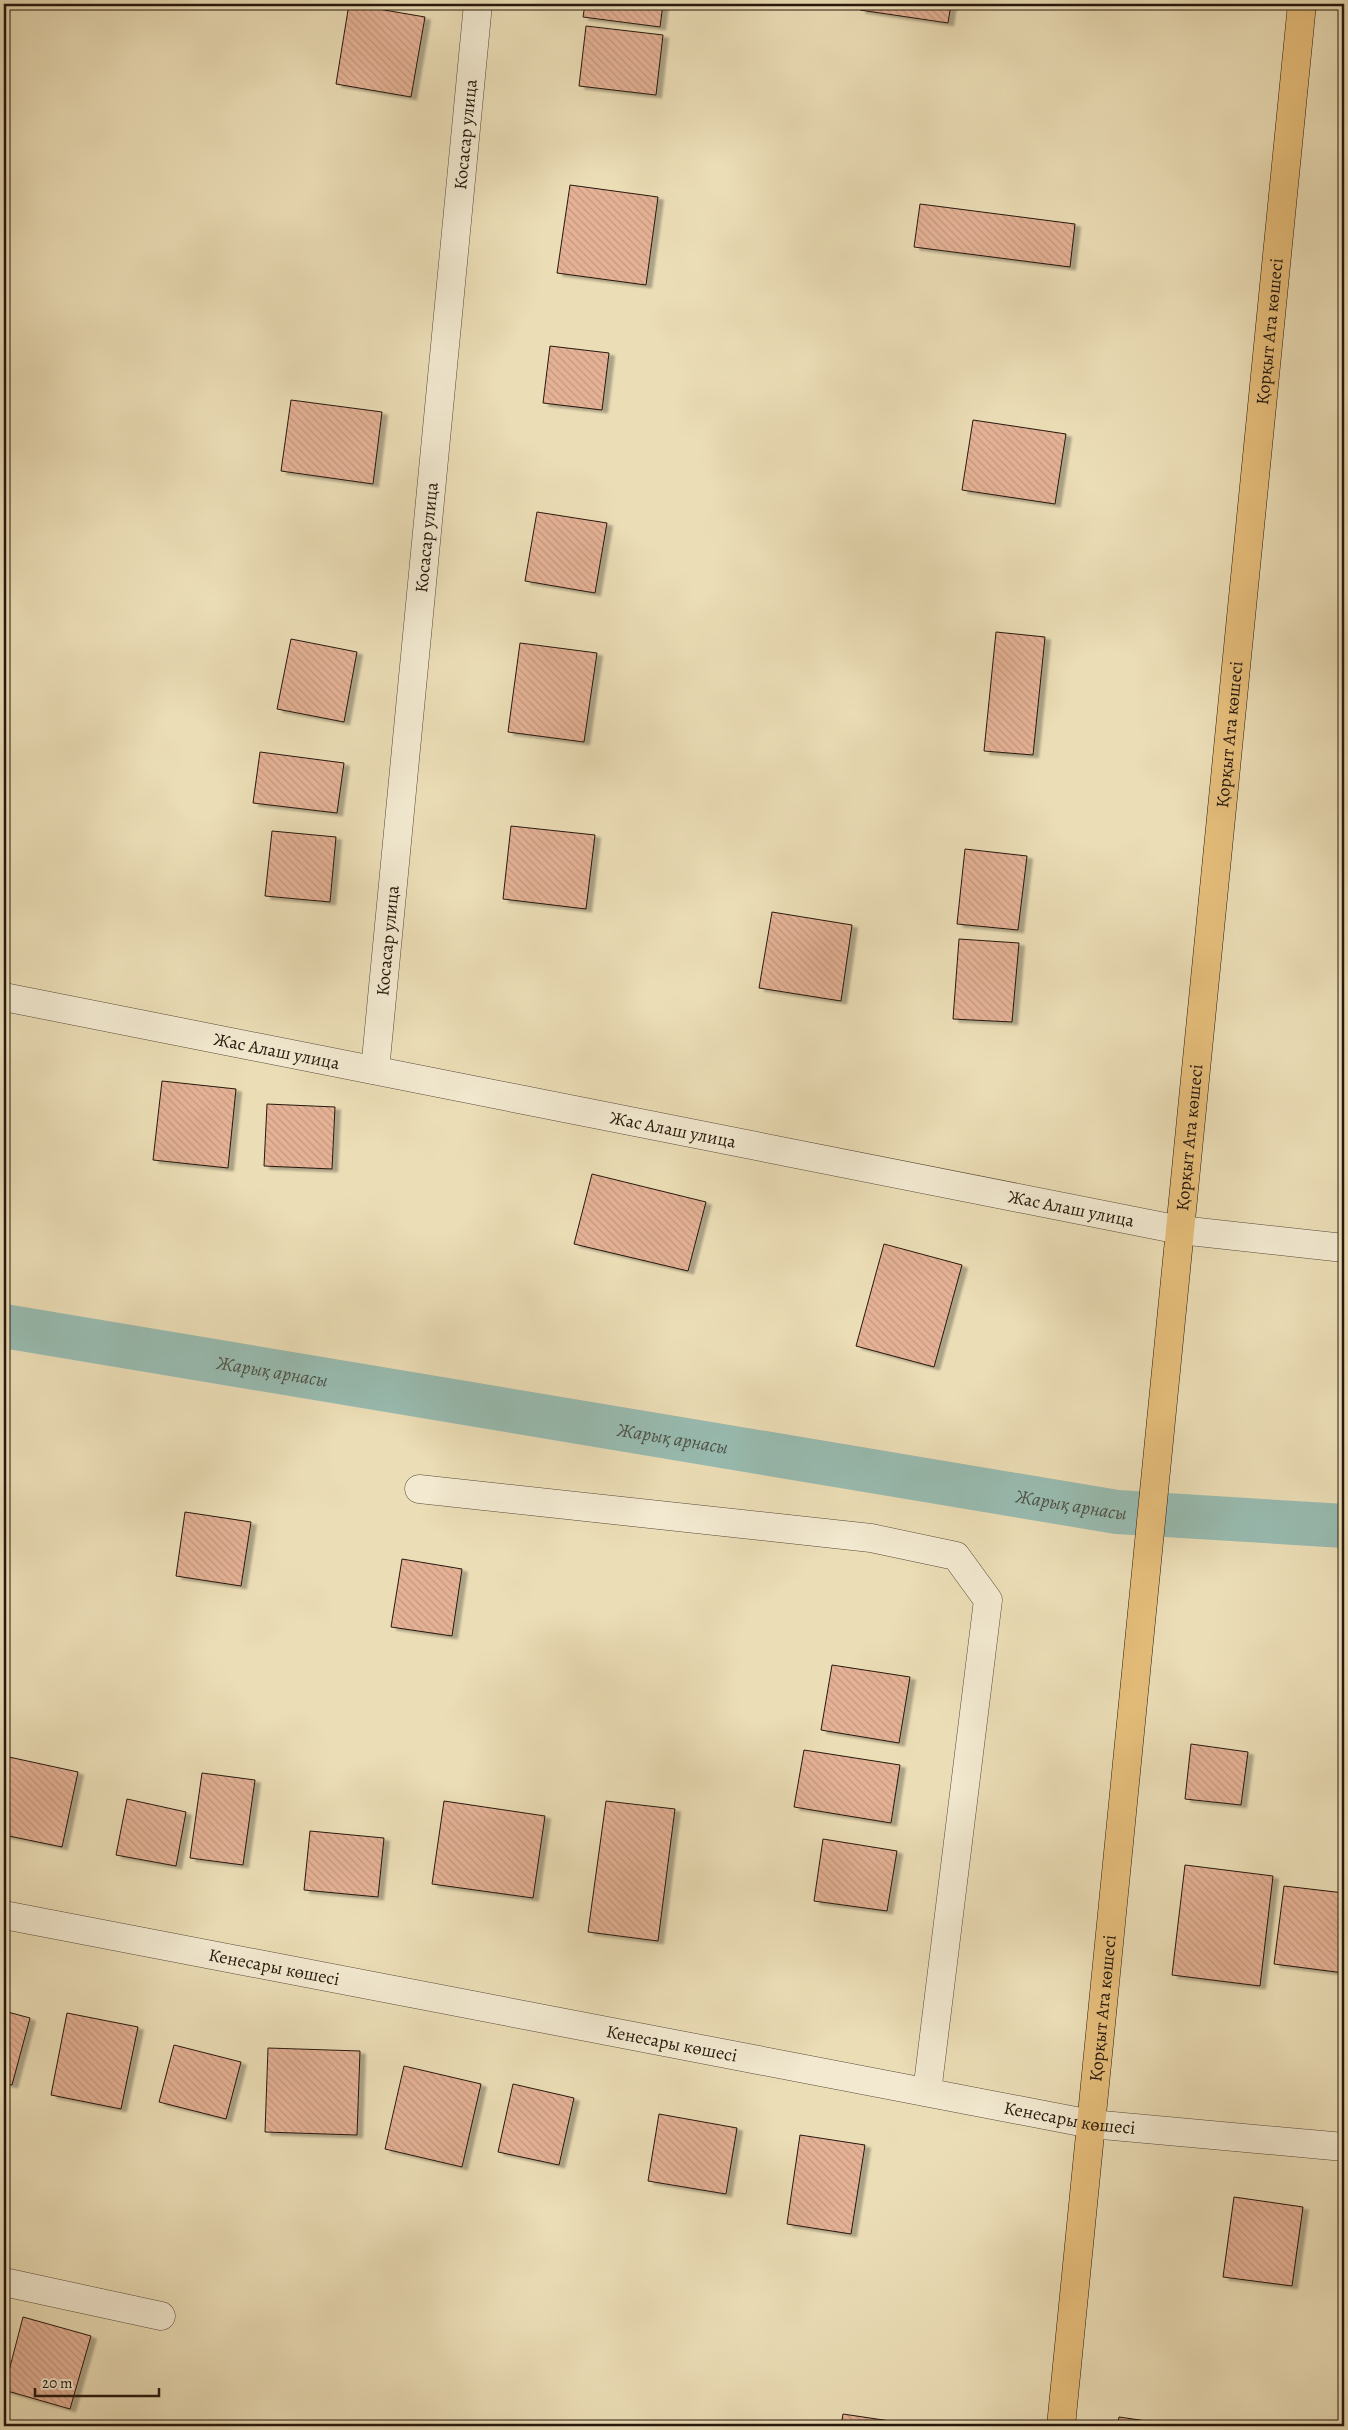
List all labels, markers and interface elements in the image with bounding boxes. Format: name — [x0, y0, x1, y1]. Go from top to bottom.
street label: Косасар улица — [448, 77, 483, 191]
street label: Қорқыт Ата көшесі — [1250, 257, 1289, 406]
street label: Косасар улица — [409, 480, 444, 594]
street label: Қорқыт Ата көшесі — [1210, 660, 1249, 809]
street label: Косасар улица — [370, 884, 405, 997]
street label: Жас Алаш улица — [212, 1027, 343, 1075]
street label: Қорқыт Ата көшесі — [1170, 1063, 1208, 1212]
street label: Жас Алаш улица — [608, 1105, 739, 1154]
street label: Жас Алаш улица — [1006, 1184, 1137, 1233]
water label: Жарық арнасы — [214, 1350, 330, 1394]
water label: Жарық арнасы — [614, 1416, 730, 1461]
water label: Жарық арнасы — [1013, 1483, 1127, 1527]
street label: Қорқыт Ата көшесі — [1083, 1934, 1122, 2082]
street label: Кенесары көшесі — [207, 1943, 342, 1991]
street label: Кенесары көшесі — [604, 2019, 739, 2068]
street label: Кенесары көшесі — [1002, 2096, 1136, 2140]
scale bar — [35, 2365, 159, 2397]
text: 20 m — [42, 2373, 73, 2393]

